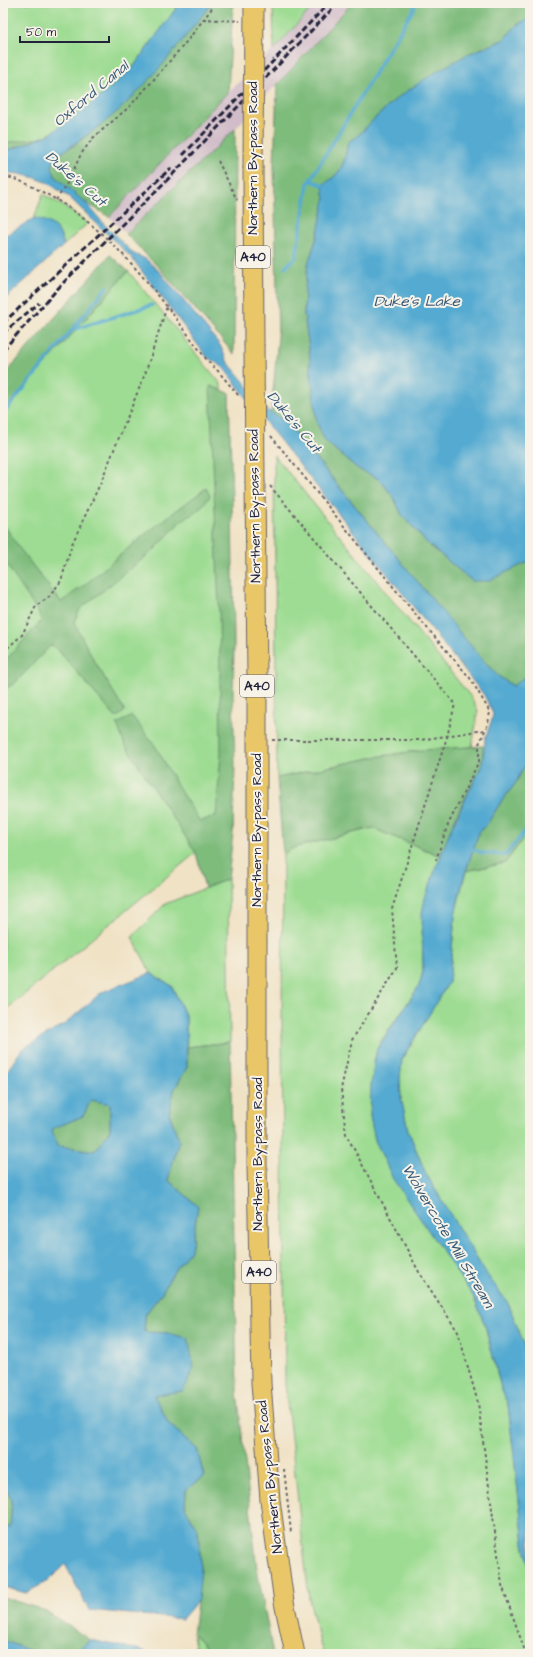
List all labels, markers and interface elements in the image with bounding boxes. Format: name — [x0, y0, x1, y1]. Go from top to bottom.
scale bar — [20, 18, 109, 44]
text: 50 m — [26, 24, 57, 41]
water label: Oxford Canal — [49, 55, 134, 132]
street label: Northern By-pass Road — [243, 81, 263, 235]
water label: Duke's Cut — [41, 146, 113, 213]
road number: A40 — [236, 246, 270, 268]
water label: Duke's Lake — [374, 291, 461, 312]
water label: Duke's Cut — [262, 387, 327, 459]
street label: Northern By-pass Road — [244, 429, 266, 583]
road number: A40 — [240, 675, 274, 697]
street label: Northern By-pass Road — [247, 753, 267, 907]
street label: Northern By-pass Road — [248, 1077, 268, 1231]
water label: Wolvercote Mill Stream — [397, 1160, 500, 1313]
road number: A40 — [242, 1261, 276, 1283]
street label: Northern By-pass Road — [252, 1400, 288, 1554]

